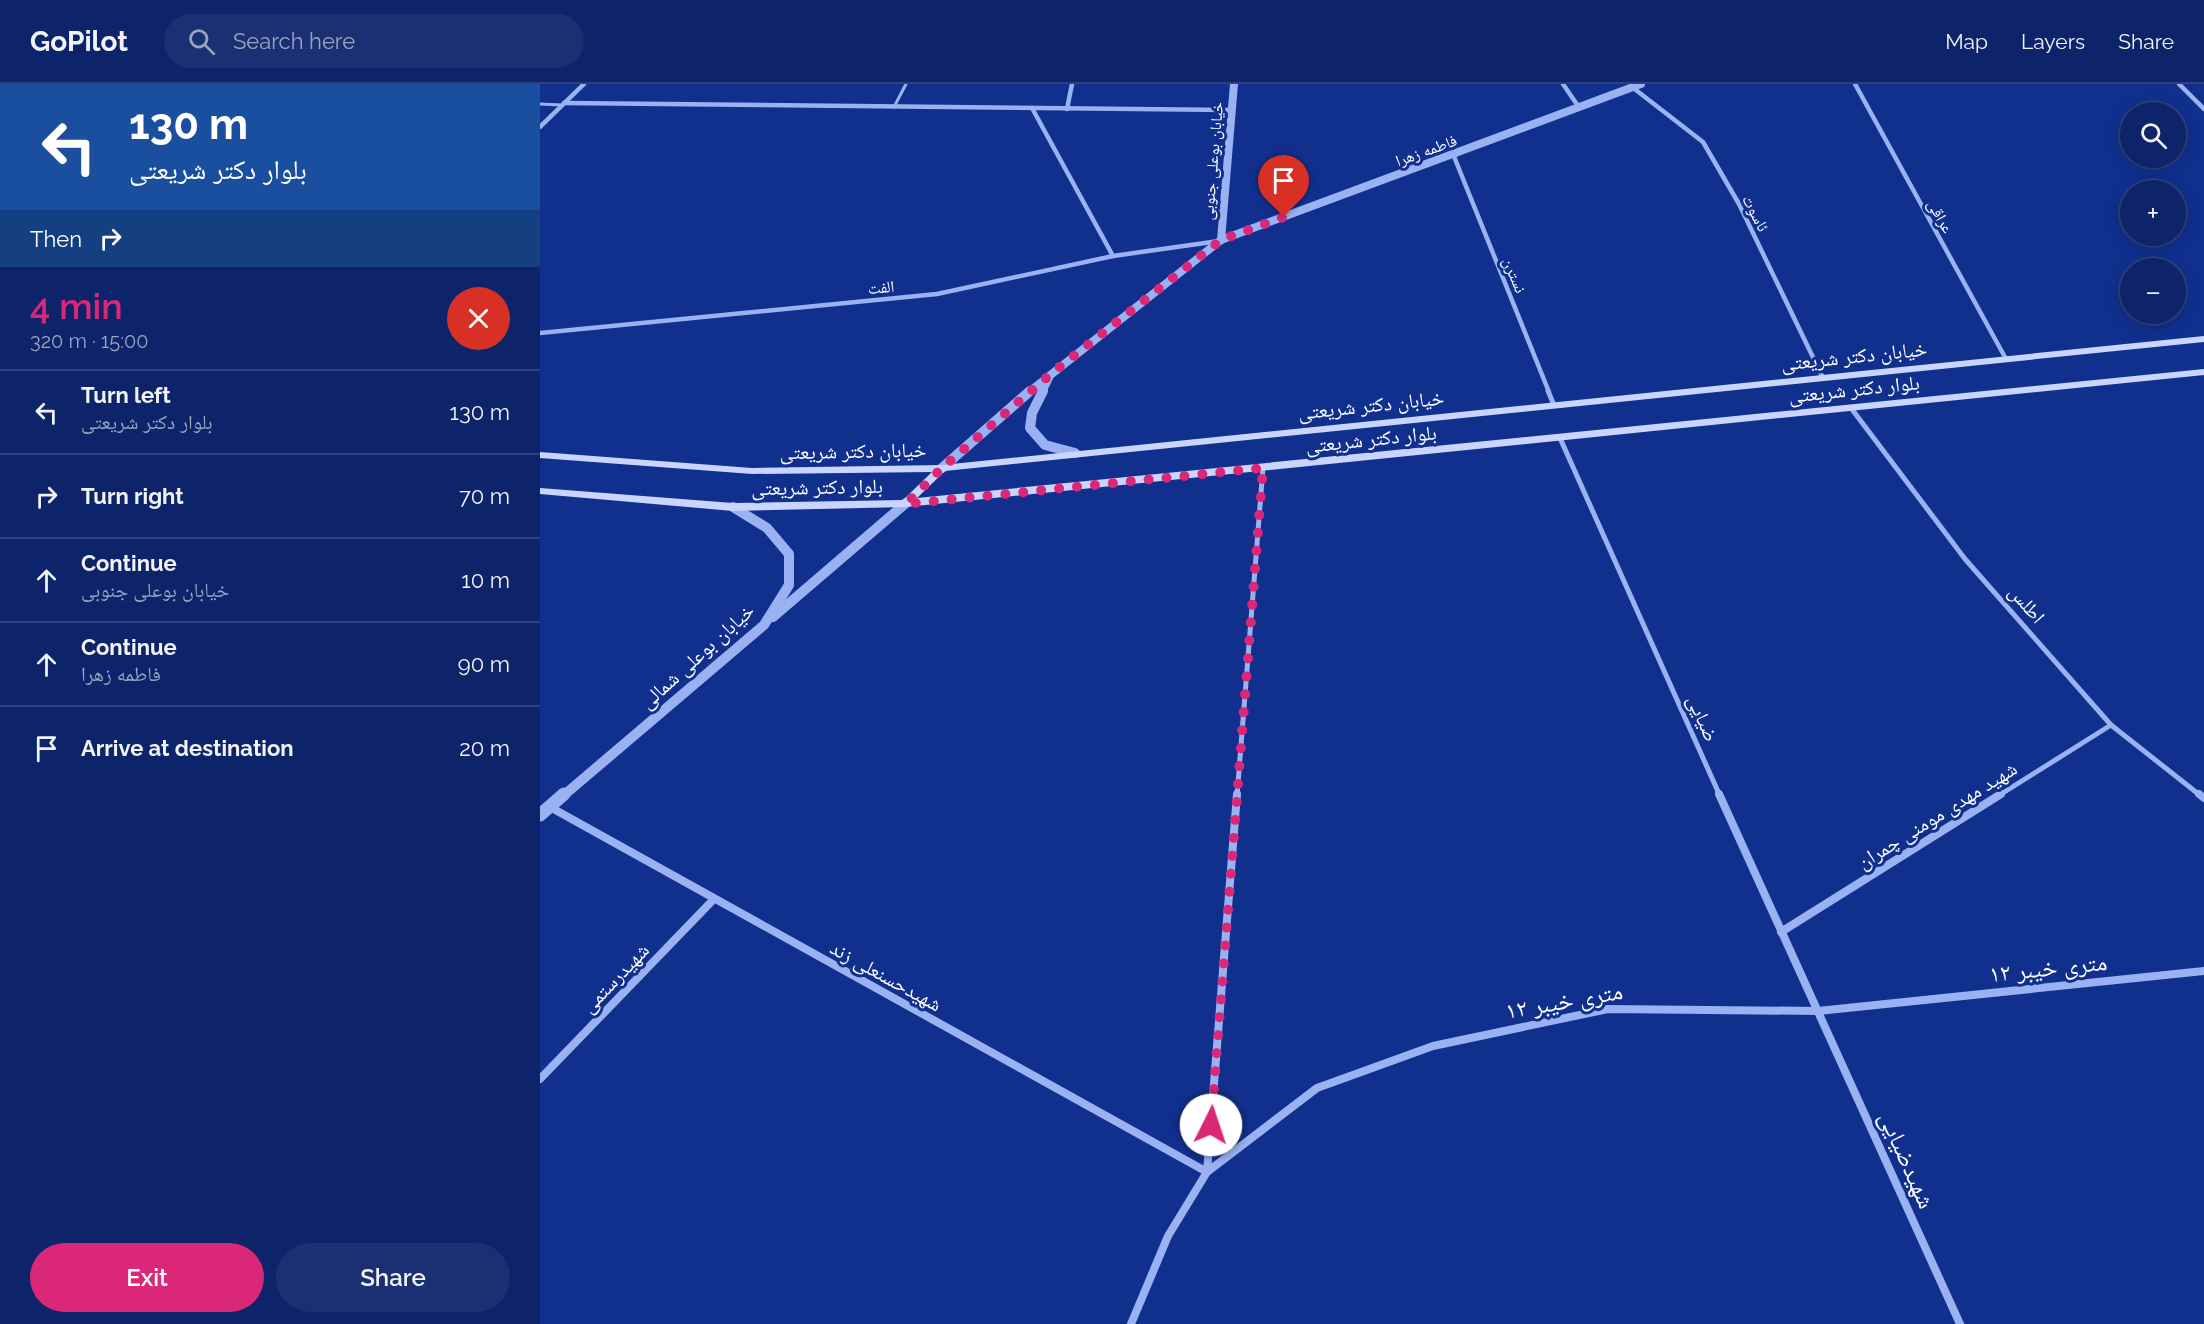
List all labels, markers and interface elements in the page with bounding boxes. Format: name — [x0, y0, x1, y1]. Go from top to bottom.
search box — [164, 14, 584, 68]
text: GoPilot — [30, 25, 128, 58]
icon: search — [185, 25, 218, 58]
text: Search here — [233, 28, 355, 54]
text: Map — [1945, 29, 1988, 54]
text: Layers — [2021, 29, 2085, 54]
text: Share — [2118, 29, 2174, 54]
text: 130 m — [129, 100, 248, 149]
street label: خیابان بوعلی جنوبی — [1198, 101, 1228, 221]
map controls — [2120, 102, 2186, 324]
button: search — [2120, 102, 2186, 168]
icon: left — [30, 108, 108, 186]
street label: فاطمه زهرا — [1393, 131, 1459, 170]
text: بلوار دکتر شریعتی — [129, 154, 307, 185]
pin — [1258, 155, 1309, 217]
icon: arrive — [1267, 164, 1300, 197]
button: + — [2120, 180, 2186, 246]
street label: ئاسوت — [1738, 192, 1773, 235]
street label: عراقی — [1923, 196, 1958, 237]
icon: right — [94, 222, 127, 255]
text: Then — [30, 226, 82, 252]
street label: نسترن — [1498, 255, 1530, 296]
button: − — [2120, 258, 2186, 324]
street label: الفت — [867, 277, 895, 298]
text: 4 min — [30, 285, 123, 327]
button: close — [447, 287, 510, 350]
text: 320 m · 15:00 — [30, 329, 149, 353]
street label: خیابان دکتر شریعتی — [1780, 336, 1928, 376]
street label: بلوار دکتر شریعتی — [1787, 370, 1921, 408]
text: Turn left — [81, 382, 171, 408]
street label: خیابان دکتر شریعتی — [1297, 385, 1445, 425]
icon: left — [30, 396, 63, 429]
text: 130 m — [450, 399, 510, 425]
text: بلوار دکتر شریعتی — [81, 410, 213, 434]
street label: بلوار دکتر شریعتی — [1304, 420, 1438, 458]
street label: خیابان دکتر شریعتی — [779, 438, 927, 464]
street label: بلوار دکتر شریعتی — [751, 474, 883, 500]
icon: right — [30, 480, 63, 513]
text: Turn right — [81, 483, 184, 509]
text: 70 m — [459, 483, 510, 509]
text: Continue — [81, 550, 177, 576]
icon: ahead — [30, 564, 63, 597]
text: 10 m — [461, 567, 510, 593]
text: خیابان بوعلی جنوبی — [81, 578, 229, 602]
street label: اطلس — [2004, 580, 2050, 628]
street label: خیابان بوعلی شمالی — [635, 598, 759, 714]
text: Continue — [81, 634, 177, 660]
icon: ahead — [30, 648, 63, 681]
text: 90 m — [458, 651, 510, 677]
text: فاطمه زهرا — [81, 662, 161, 686]
street label: ضیایی — [1682, 691, 1724, 745]
icon: arrive — [30, 732, 63, 765]
text: Arrive at destination — [81, 735, 294, 761]
text: 20 m — [459, 735, 510, 761]
street label: شهید مهدی مومنی چمران — [1853, 756, 2021, 874]
street label: شهیدحسنعلی زند — [826, 935, 946, 1017]
street label: شهیدرستمی — [576, 938, 654, 1018]
street label: ۱۲ متری خیبر — [1987, 947, 2108, 988]
street label: ۱۲ متری خیبر — [1503, 976, 1625, 1025]
position arrow — [1179, 1093, 1243, 1157]
street label: شهیدضیایی — [1873, 1107, 1942, 1213]
button: Exit — [30, 1243, 264, 1312]
button: Share — [276, 1243, 510, 1312]

